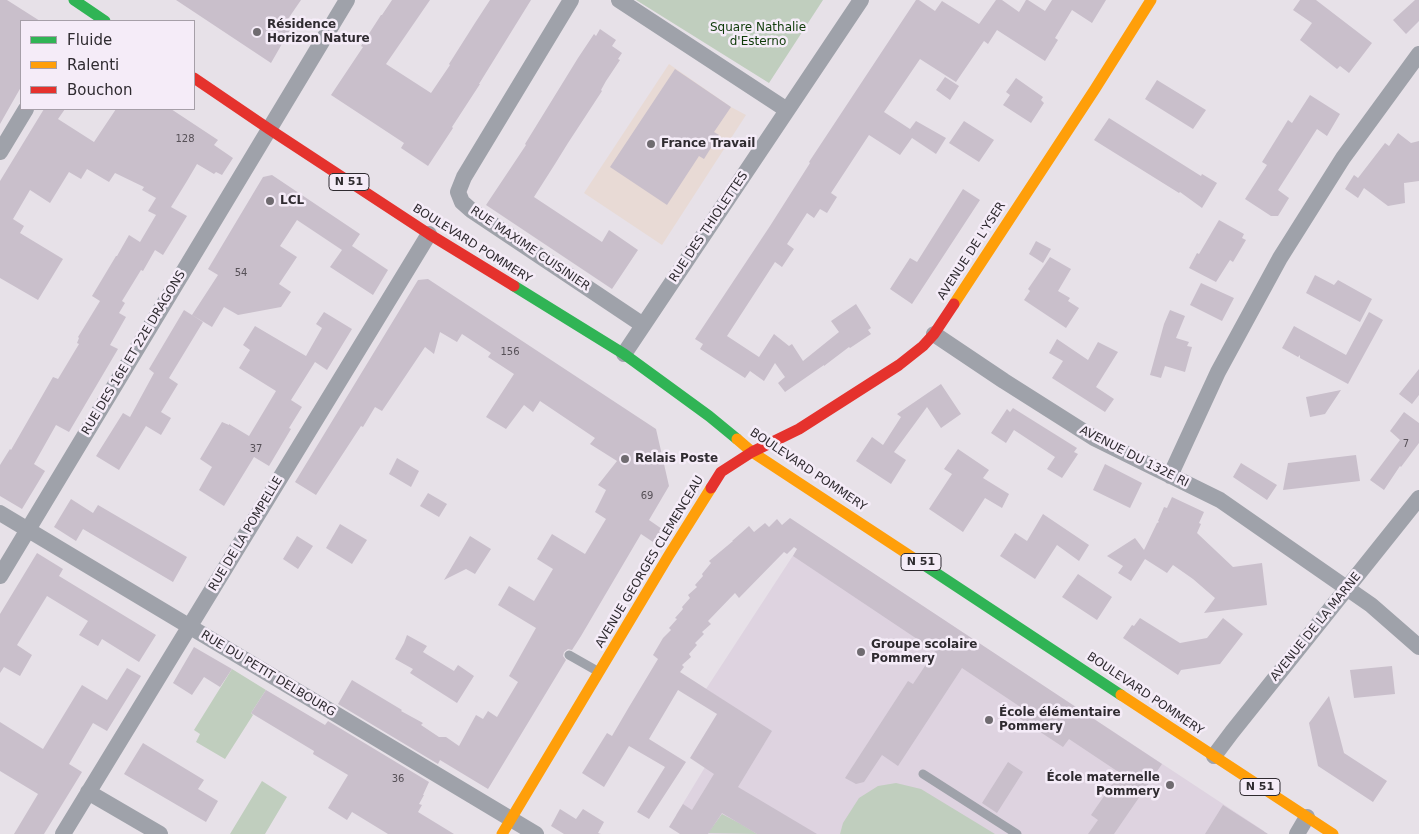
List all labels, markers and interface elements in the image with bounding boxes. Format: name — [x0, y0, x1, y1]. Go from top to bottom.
place label: Résidence Horizon Nature — [267, 18, 370, 46]
legend — [20, 20, 195, 110]
park label: Square Nathalie d'Esterno — [710, 21, 806, 49]
marker: Résidence Horizon Nature — [251, 26, 263, 38]
text: Fluide — [67, 31, 112, 49]
text: Ralenti — [67, 56, 119, 74]
text: Bouchon — [67, 81, 132, 99]
house number: 128 — [175, 133, 195, 145]
place label: France Travail — [661, 137, 755, 151]
marker: France Travail — [645, 138, 657, 150]
street label: RUE DES THIOLETTES — [667, 169, 751, 285]
road number: N 51 — [329, 173, 369, 190]
place label: LCL — [280, 194, 304, 208]
marker: LCL — [264, 195, 276, 207]
street label: AVENUE DE L'YSER — [935, 199, 1009, 303]
street label: BOULEVARD POMMERY — [410, 201, 534, 287]
street label: RUE MAXIME CUISINIER — [468, 204, 592, 294]
house number: 54 — [235, 267, 247, 279]
street label: RUE DES 16E ET 22E DRAGONS — [79, 268, 189, 438]
house number: 156 — [500, 346, 520, 358]
street label: AVENUE DU 132E RI — [1077, 423, 1191, 491]
street label: BOULEVARD POMMERY — [747, 426, 869, 514]
house number: 7 — [1403, 438, 1409, 450]
house number: 37 — [250, 443, 262, 455]
place label: Relais Poste — [635, 452, 718, 466]
marker: Relais Poste — [619, 453, 631, 465]
street label: AVENUE GEORGES CLEMENCEAU — [593, 473, 707, 651]
street label: RUE DE LA POMPELLE — [206, 474, 286, 594]
house number: 69 — [641, 490, 653, 502]
road number: N 51 — [901, 554, 941, 570]
street label: AVENUE DE LA MARNE — [1268, 570, 1364, 684]
street label: RUE DU PETIT DELBOURG — [198, 628, 338, 720]
place label: Groupe scolaire Pommery — [871, 638, 977, 666]
marker: Groupe scolaire Pommery — [855, 646, 867, 658]
street label: BOULEVARD POMMERY — [1084, 650, 1206, 738]
place label: École élémentaire Pommery — [999, 706, 1121, 734]
marker: École élémentaire Pommery — [983, 714, 995, 726]
place label: École maternelle Pommery — [1047, 771, 1160, 799]
house number: 36 — [392, 773, 404, 785]
marker: École maternelle Pommery — [1164, 779, 1176, 791]
road number: N 51 — [1240, 779, 1280, 796]

